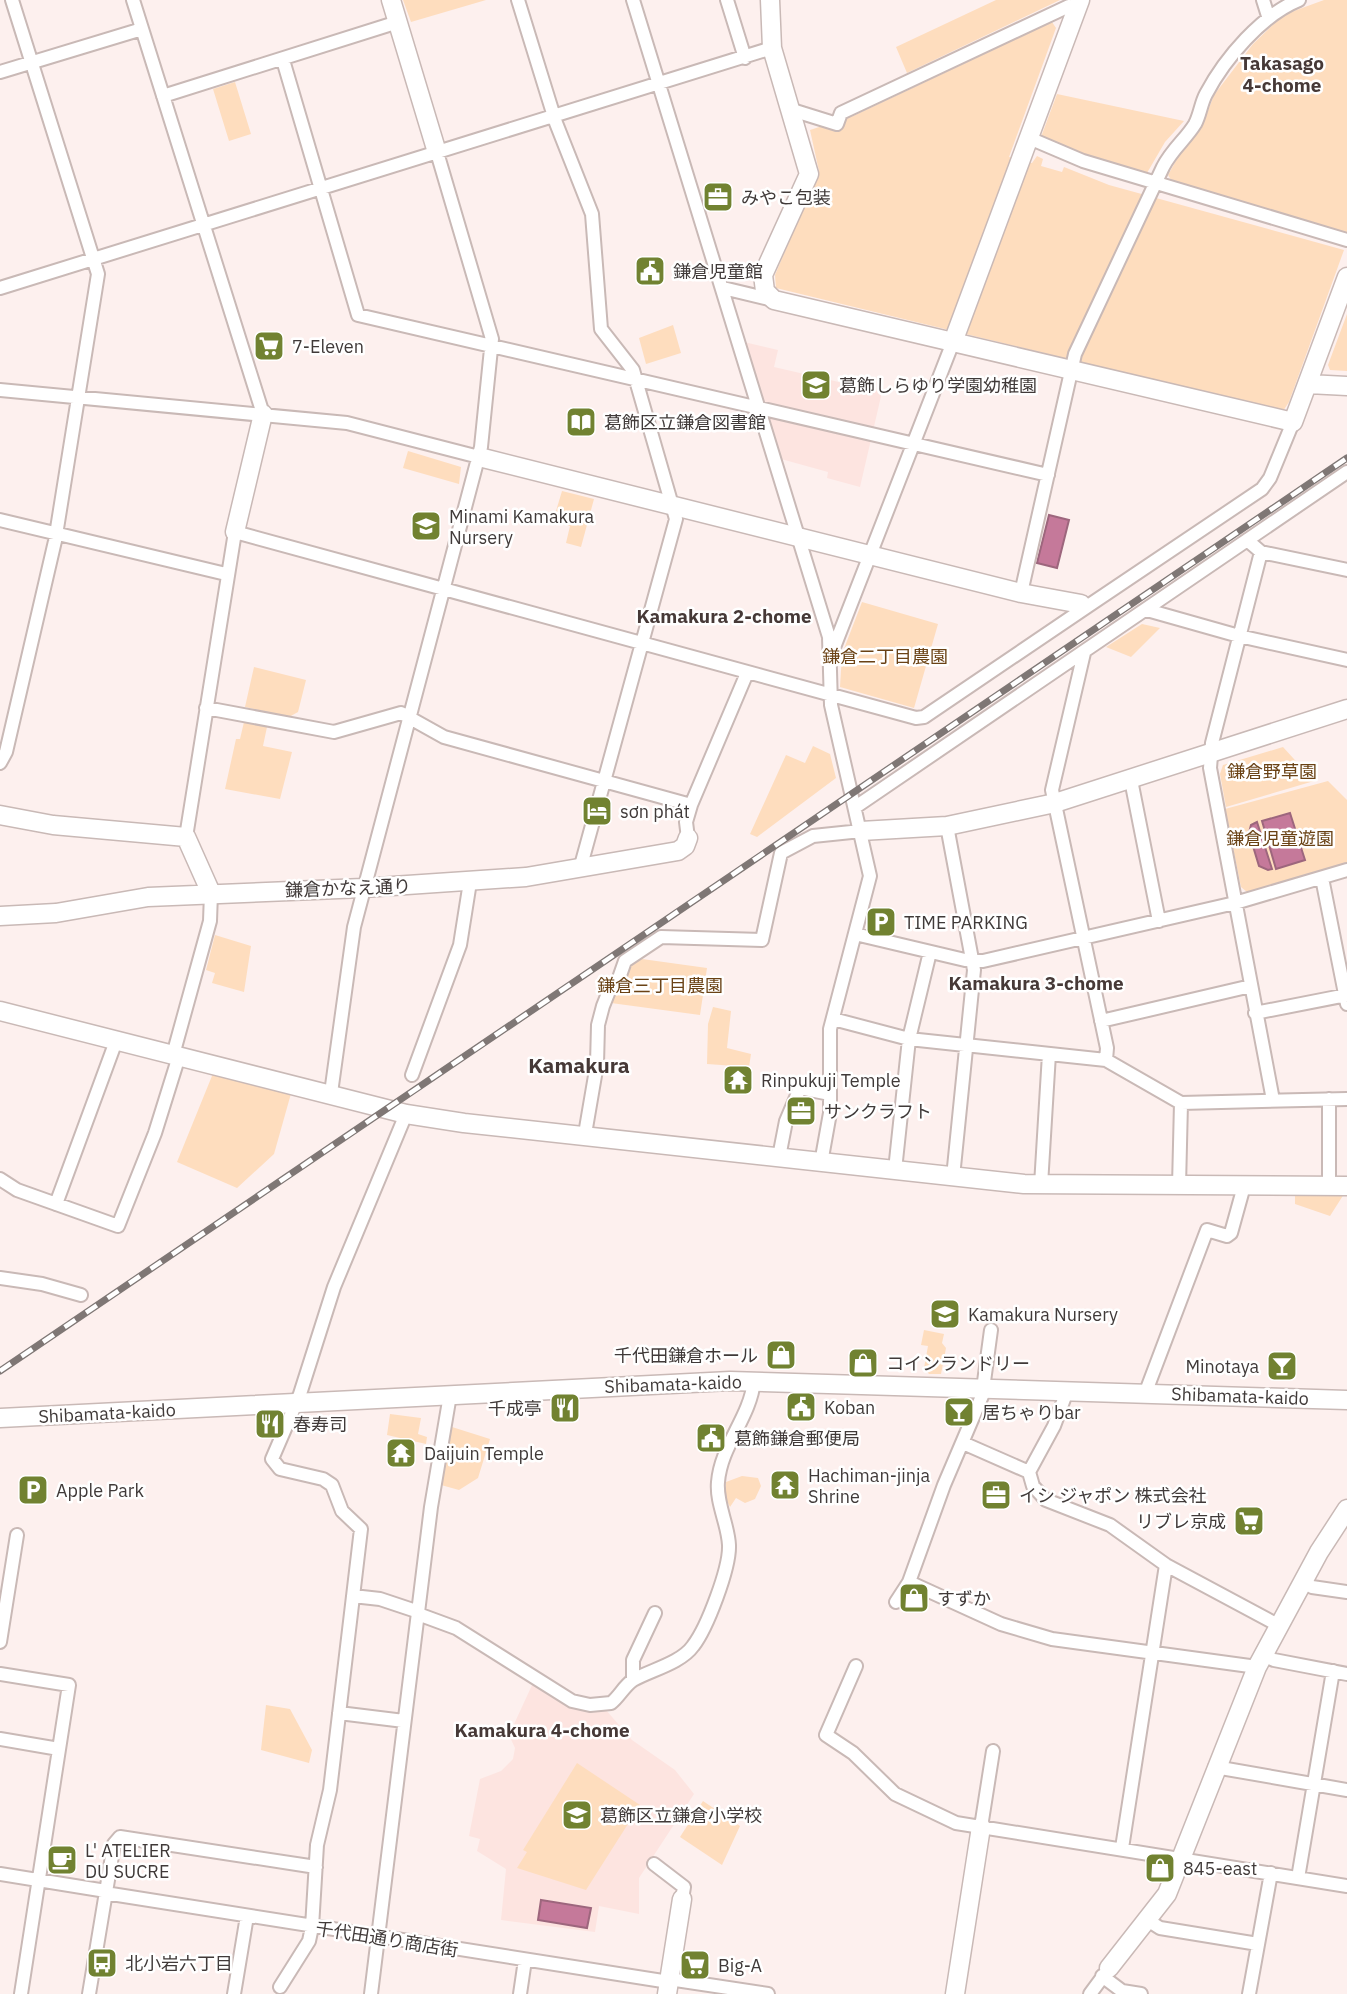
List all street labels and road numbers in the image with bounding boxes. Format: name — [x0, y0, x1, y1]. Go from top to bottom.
street label: 鎌倉かなえ通り — [285, 874, 411, 902]
street label: Shibamata-kaido — [604, 1370, 742, 1398]
street label: Shibamata-kaido — [1171, 1382, 1309, 1410]
street label: Shibamata-kaido — [38, 1398, 176, 1428]
street label: 千代田通り商店街 — [314, 1916, 460, 1962]

